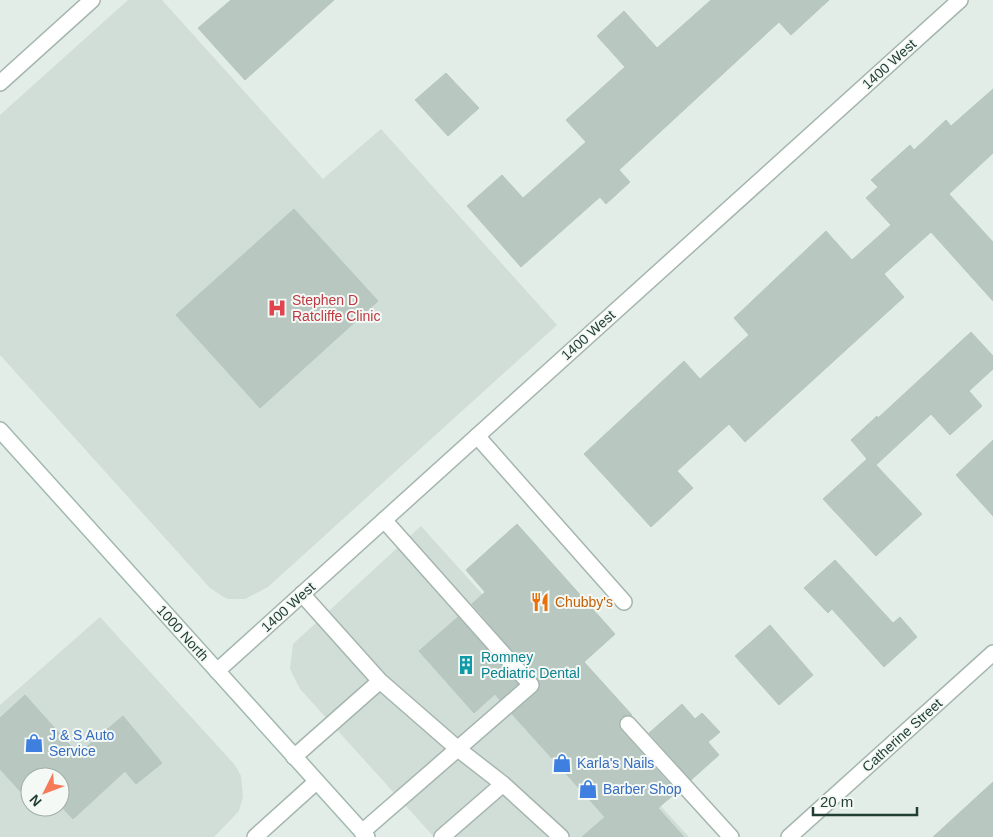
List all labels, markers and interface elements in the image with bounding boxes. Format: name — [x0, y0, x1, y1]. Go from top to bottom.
street label: 1400 West — [859, 36, 919, 92]
place label: Stephen D Ratcliffe Clinic — [292, 292, 380, 324]
hospital icon: Stephen D Ratcliffe Clinic — [266, 297, 288, 319]
street label: 1400 West — [558, 307, 618, 363]
street label: 1400 West — [258, 579, 318, 635]
restaurant icon: Chubby's — [529, 591, 551, 613]
place label: Chubby's — [555, 594, 613, 610]
street label: 1000 North — [154, 602, 212, 664]
place label: Romney Pediatric Dental — [481, 649, 580, 681]
building icon: Romney Pediatric Dental — [455, 654, 477, 676]
street label: Catherine Street — [859, 695, 945, 775]
place label: J & S Auto Service — [49, 727, 115, 759]
shop icon: J & S Auto Service — [23, 732, 45, 754]
shop icon: Karla's Nails — [551, 752, 573, 774]
place label: Karla's Nails — [577, 755, 654, 771]
north arrow — [20, 767, 70, 817]
shop icon: Barber Shop — [577, 778, 599, 800]
place label: Barber Shop — [603, 781, 682, 797]
scale bar — [813, 784, 917, 816]
text: N — [26, 792, 45, 810]
text: 20 m — [820, 793, 853, 810]

